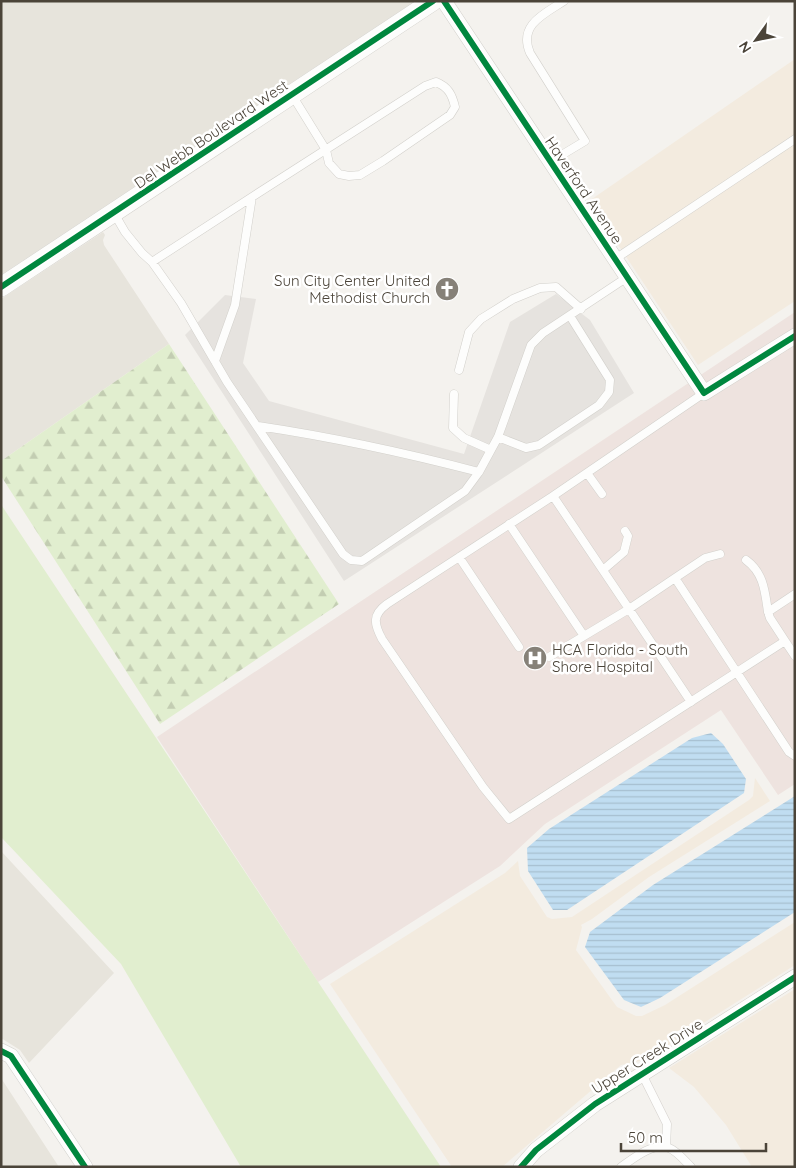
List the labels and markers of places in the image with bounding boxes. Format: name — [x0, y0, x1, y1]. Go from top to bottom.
place label: Sun City Center United Methodist Church — [274, 271, 430, 307]
church icon: Sun City Center United Methodist Church — [434, 276, 460, 302]
place label: HCA Florida - South Shore Hospital — [552, 640, 688, 676]
hospital icon: HCA Florida - South Shore Hospital — [522, 645, 548, 671]

